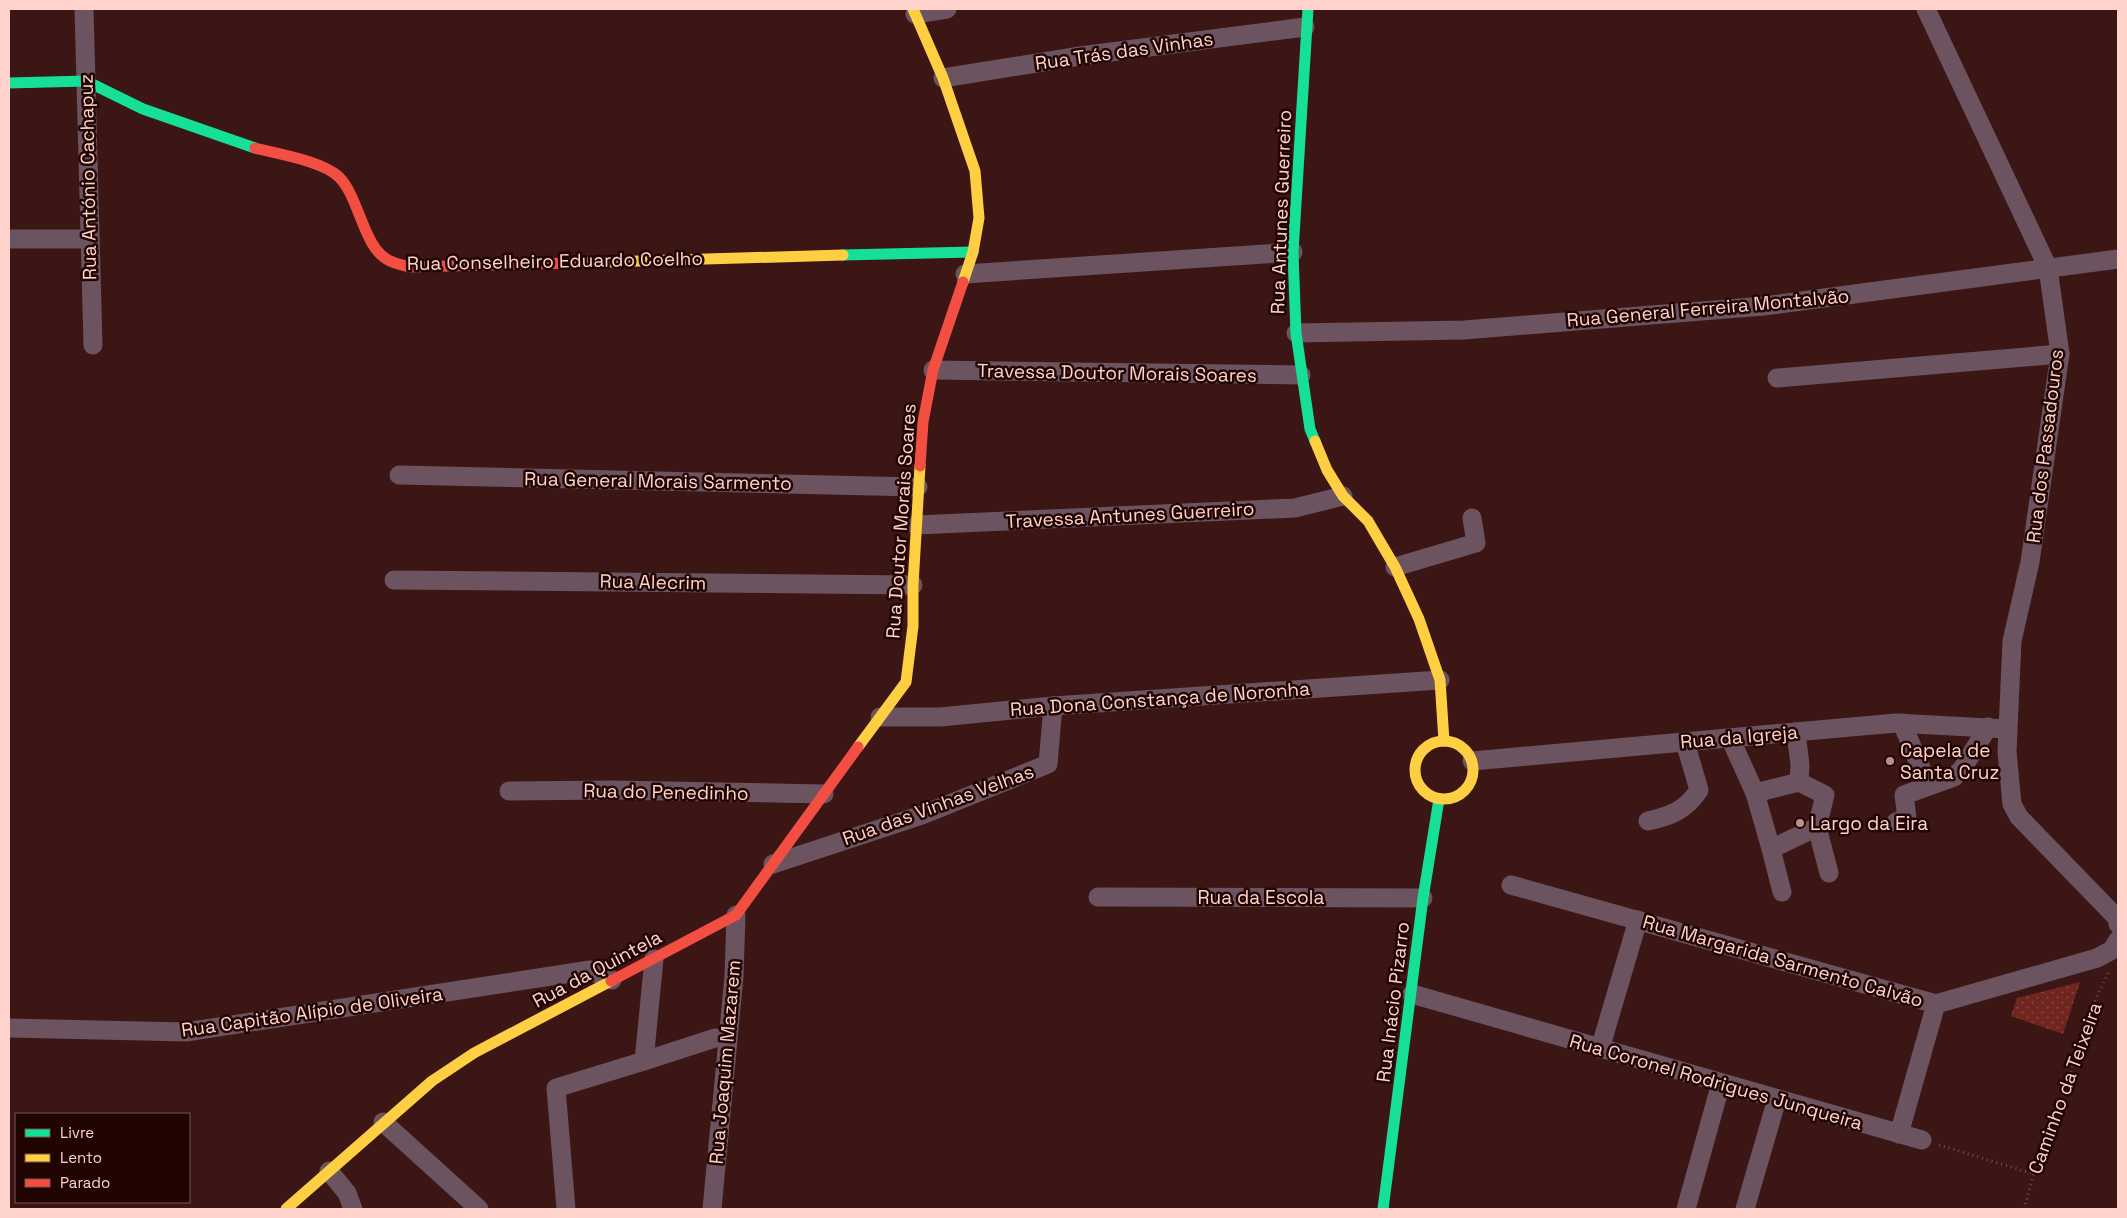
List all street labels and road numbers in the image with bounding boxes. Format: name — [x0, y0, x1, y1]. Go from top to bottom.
street label: Rua Trás das Vinhas — [1033, 26, 1215, 76]
street label: Rua António Cachapuz — [74, 74, 102, 280]
street label: Rua Antunes Guerreiro — [1265, 109, 1297, 315]
street label: Rua Conselheiro Eduardo Coelho — [407, 246, 703, 276]
street label: Rua General Ferreira Montalvão — [1566, 283, 1850, 333]
street label: Rua dos Passadouros — [2021, 348, 2069, 544]
street label: Travessa Doutor Morais Soares — [977, 358, 1257, 388]
street label: Rua Doutor Morais Soares — [880, 403, 922, 639]
street label: Rua General Morais Sarmento — [524, 466, 792, 496]
street label: Travessa Antunes Guerreiro — [1005, 496, 1255, 534]
street label: Rua Alecrim — [600, 569, 706, 595]
street label: Rua Dona Constança de Noronha — [1009, 676, 1311, 722]
street label: Rua da Igreja — [1679, 719, 1799, 755]
street label: Rua das Vinhas Velhas — [839, 759, 1037, 851]
street label: Rua do Penedinho — [583, 778, 749, 806]
street label: Rua da Escola — [1198, 885, 1325, 910]
street label: Rua Margarida Sarmento Calvão — [1640, 909, 1926, 1013]
street label: Rua Inácio Pizarro — [1371, 920, 1415, 1084]
street label: Rua da Quintela — [528, 924, 666, 1014]
street label: Rua Joaquim Mazarem — [704, 959, 746, 1165]
street label: Rua Capitão Alípio de Oliveira — [180, 981, 444, 1043]
street label: Caminho da Teixeira — [2022, 999, 2108, 1177]
street label: Rua Coronel Rodrigues Junqueira — [1567, 1028, 1865, 1136]

